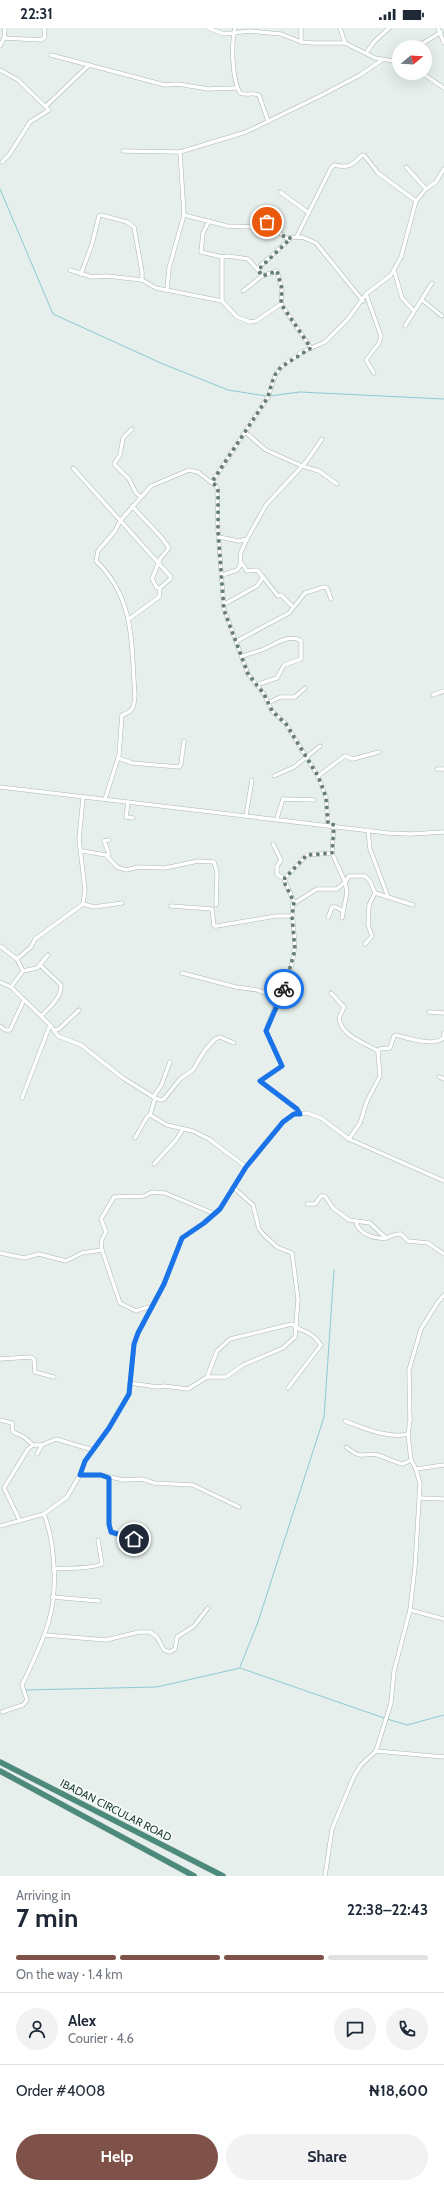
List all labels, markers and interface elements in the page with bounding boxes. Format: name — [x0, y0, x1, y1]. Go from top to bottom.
text: 22:31 — [20, 5, 53, 23]
north arrow — [392, 40, 432, 80]
map controls — [392, 40, 432, 80]
pin — [250, 205, 284, 239]
icon: bag — [256, 211, 278, 233]
courier — [264, 969, 304, 1009]
icon: bike — [273, 978, 295, 1000]
pin — [117, 1522, 151, 1556]
icon: home — [123, 1528, 145, 1550]
street label: IBADAN CIRCULAR ROAD — [58, 1776, 174, 1844]
text: Arriving in — [16, 1887, 71, 1903]
text: 22:38–22:43 — [347, 1901, 428, 1919]
text: 7 min — [16, 1902, 78, 1934]
text: On the way · 1.4 km — [16, 1966, 123, 1982]
button: person — [16, 2008, 58, 2050]
button: chat — [334, 2008, 376, 2050]
button: phone — [386, 2008, 428, 2050]
text: Alex — [68, 2012, 96, 2030]
text: Courier · 4.6 — [68, 2030, 134, 2046]
text: Order #4008 — [16, 2082, 105, 2100]
text: ₦18,600 — [368, 2082, 428, 2100]
button: Help — [16, 2134, 218, 2180]
button: Share — [226, 2134, 428, 2180]

